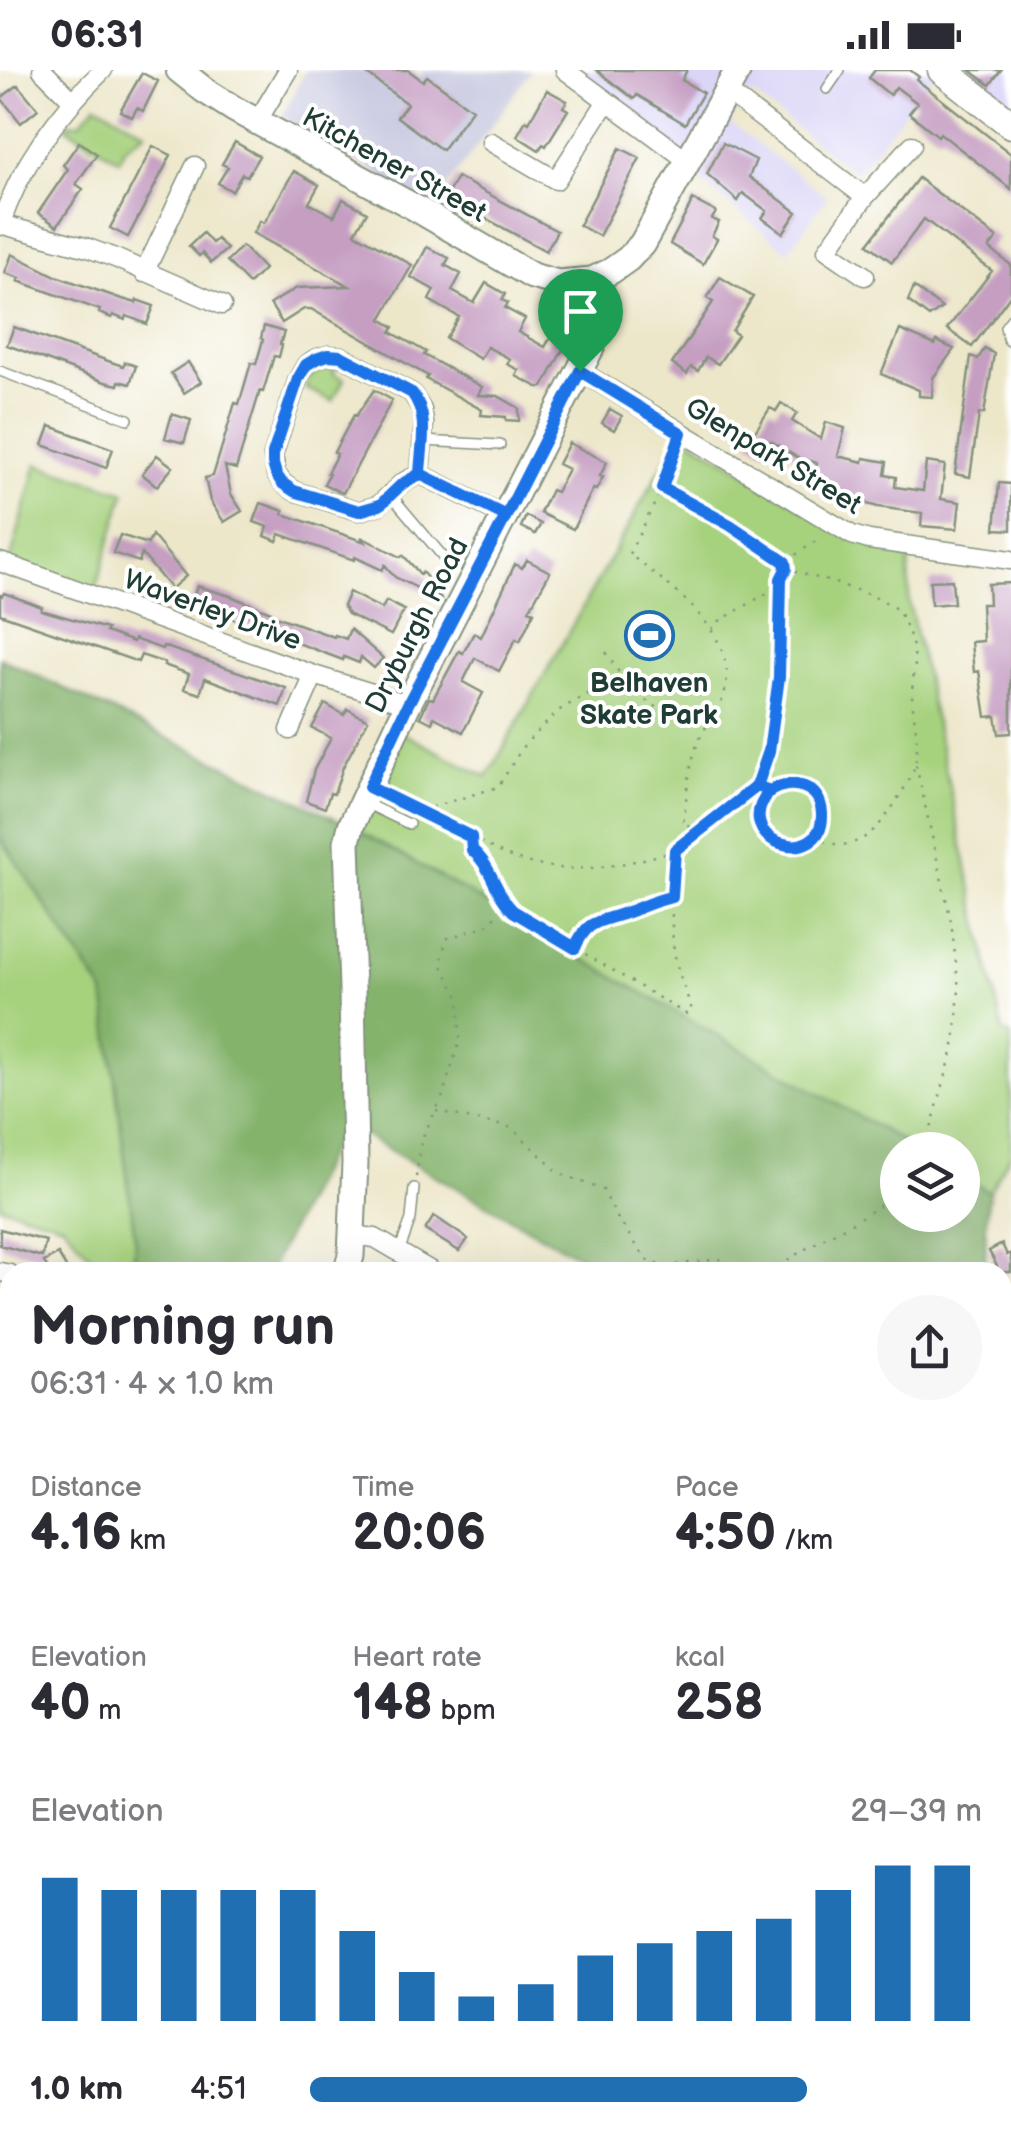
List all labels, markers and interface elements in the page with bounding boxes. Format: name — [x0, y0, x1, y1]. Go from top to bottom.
text: 06:31 — [50, 13, 144, 58]
street label: Kitchener Street — [296, 101, 493, 230]
pin — [538, 269, 623, 372]
icon: arrive — [553, 284, 608, 339]
street label: Glenpark Street — [679, 391, 867, 522]
street label: Dryburgh Road — [359, 533, 476, 719]
street label: Waverley Drive — [119, 563, 306, 658]
sports icon: Belhaven Skate Park — [623, 609, 675, 661]
place label: Belhaven Skate Park — [580, 667, 718, 732]
map controls — [880, 1132, 980, 1232]
button: layers — [880, 1132, 980, 1232]
text: Morning run — [30, 1294, 335, 1361]
button: share — [877, 1295, 982, 1400]
text: 06:31 · 4 × 1.0 km — [30, 1365, 274, 1404]
text: Distance — [30, 1471, 142, 1504]
text: Time — [352, 1471, 414, 1504]
text: Pace — [675, 1471, 739, 1504]
text: 4.16 — [30, 1504, 122, 1564]
text: 20:06 — [352, 1504, 486, 1564]
text: 4:50 — [675, 1504, 776, 1564]
text: km — [122, 1524, 166, 1557]
text: /km — [776, 1524, 833, 1557]
text: Elevation — [30, 1641, 147, 1674]
text: Heart rate — [352, 1641, 482, 1674]
text: kcal — [675, 1641, 725, 1674]
text: 40 — [30, 1674, 91, 1734]
text: 148 — [352, 1674, 433, 1734]
text: 258 — [675, 1674, 764, 1734]
text: m — [91, 1694, 121, 1727]
text: bpm — [433, 1694, 496, 1727]
text: Elevation — [30, 1792, 163, 1831]
text: 29–39 m — [850, 1792, 982, 1831]
text: 1.0 km — [30, 2070, 123, 2109]
text: 4:51 — [190, 2070, 247, 2109]

